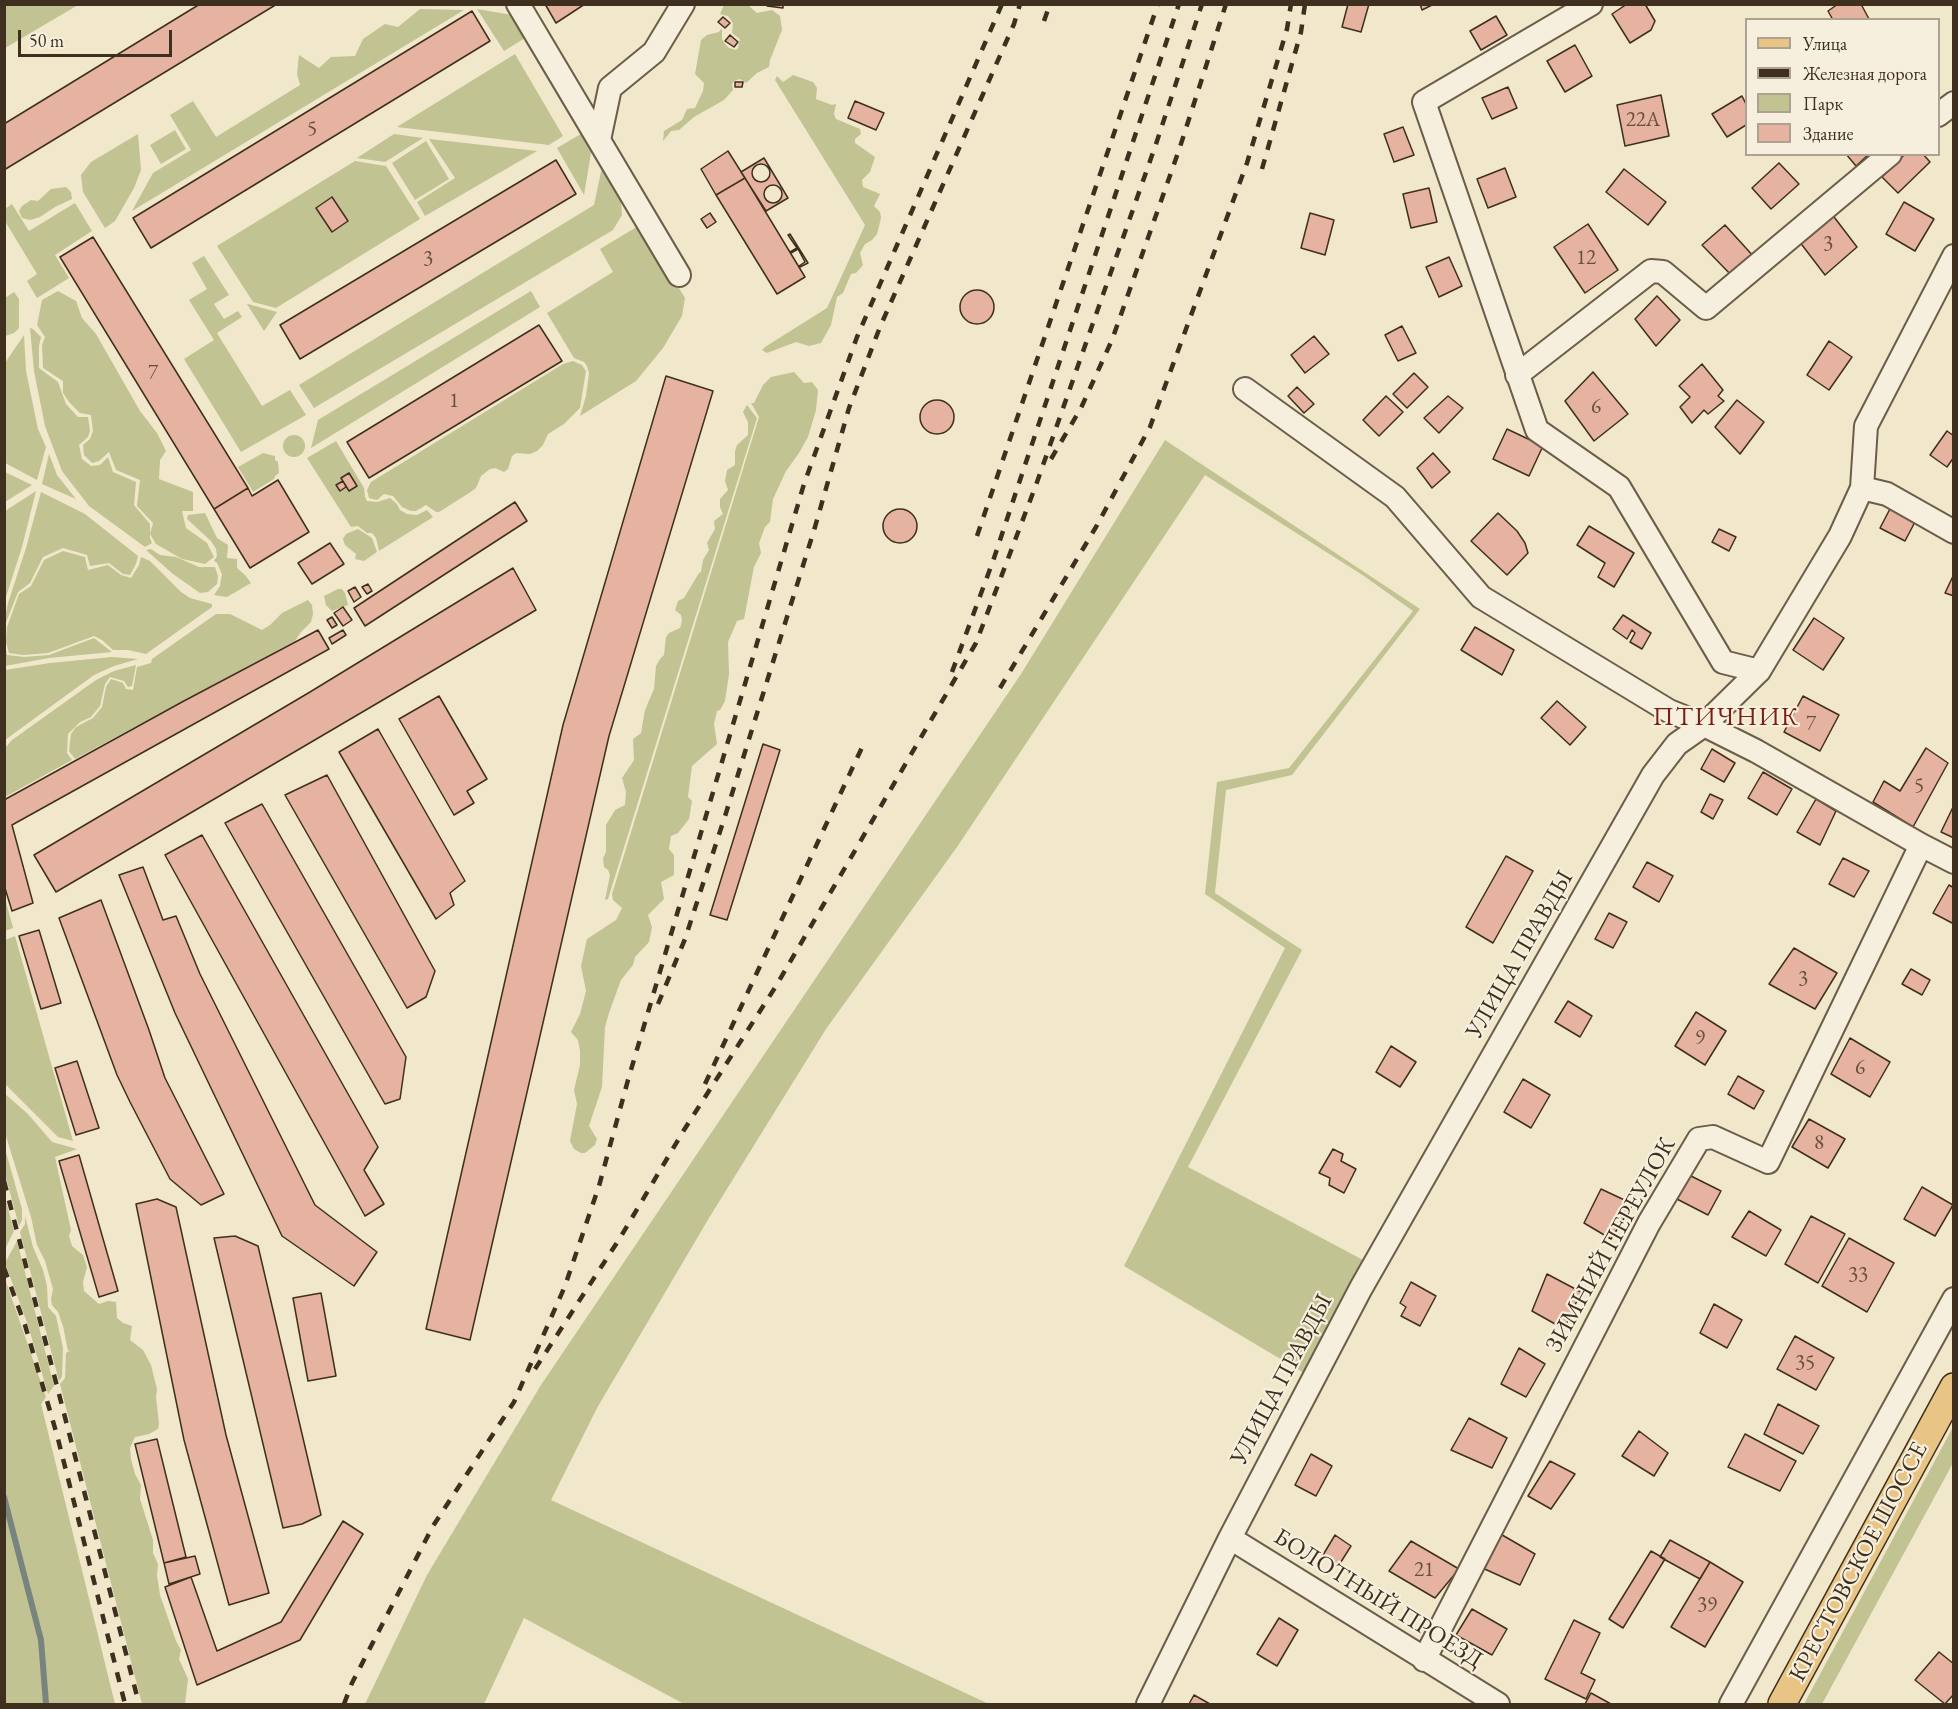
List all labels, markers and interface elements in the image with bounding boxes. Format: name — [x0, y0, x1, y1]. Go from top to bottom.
scale bar — [21, 18, 176, 56]
legend — [1745, 18, 1940, 156]
text: 50 m — [29, 29, 64, 52]
text: Улица — [1803, 32, 1847, 55]
text: Железная дорога — [1803, 62, 1927, 85]
text: Парк — [1803, 92, 1843, 115]
house number: 22А — [1626, 107, 1660, 133]
house number: 5 — [307, 116, 317, 142]
text: Здание — [1803, 122, 1853, 145]
house number: 3 — [1823, 231, 1833, 257]
house number: 12 — [1576, 245, 1596, 271]
house number: 3 — [423, 246, 433, 272]
house number: 7 — [148, 360, 158, 386]
house number: 1 — [449, 388, 459, 414]
house number: 6 — [1591, 394, 1601, 420]
district label: ПТИЧНИК — [1652, 702, 1800, 734]
house number: 7 — [1806, 711, 1816, 737]
house number: 5 — [1914, 773, 1924, 799]
street label: УЛИЦА ПРАВДЫ — [1460, 866, 1580, 1044]
house number: 3 — [1798, 966, 1808, 992]
house number: 9 — [1695, 1025, 1705, 1051]
house number: 6 — [1855, 1055, 1865, 1081]
house number: 8 — [1814, 1130, 1824, 1156]
street label: ЗИМНИЙ ПЕРЕУЛОК — [1540, 1133, 1682, 1357]
house number: 33 — [1848, 1262, 1868, 1288]
street label: УЛИЦА ПРАВДЫ — [1225, 1290, 1339, 1470]
house number: 35 — [1795, 1350, 1815, 1376]
street label: КРЕСТОВСКОЕ ШОССЕ — [1784, 1437, 1934, 1687]
street label: БОЛОТНЫЙ ПРОЕЗД — [1268, 1523, 1488, 1675]
house number: 21 — [1414, 1557, 1434, 1583]
house number: 39 — [1697, 1592, 1717, 1618]

